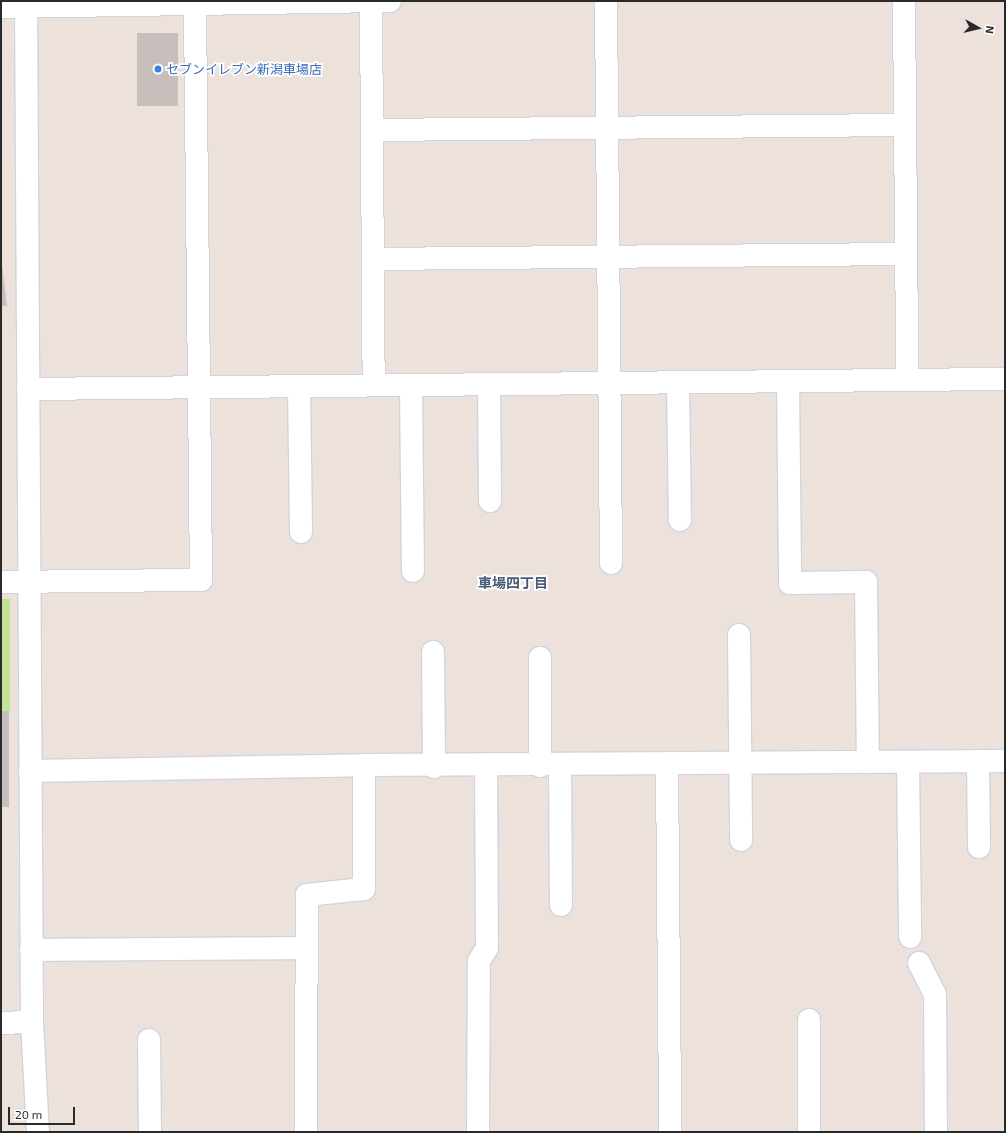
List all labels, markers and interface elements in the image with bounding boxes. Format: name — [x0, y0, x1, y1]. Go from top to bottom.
north arrow — [958, 8, 998, 48]
text: N — [983, 25, 997, 35]
place label: セブンイレブン新潟車場店 — [166, 61, 322, 77]
marker: セブンイレブン新潟車場店 — [153, 64, 163, 74]
district label: 車場四丁目 — [478, 575, 548, 591]
scale bar — [10, 1099, 77, 1125]
text: 20 m — [15, 1107, 42, 1121]

